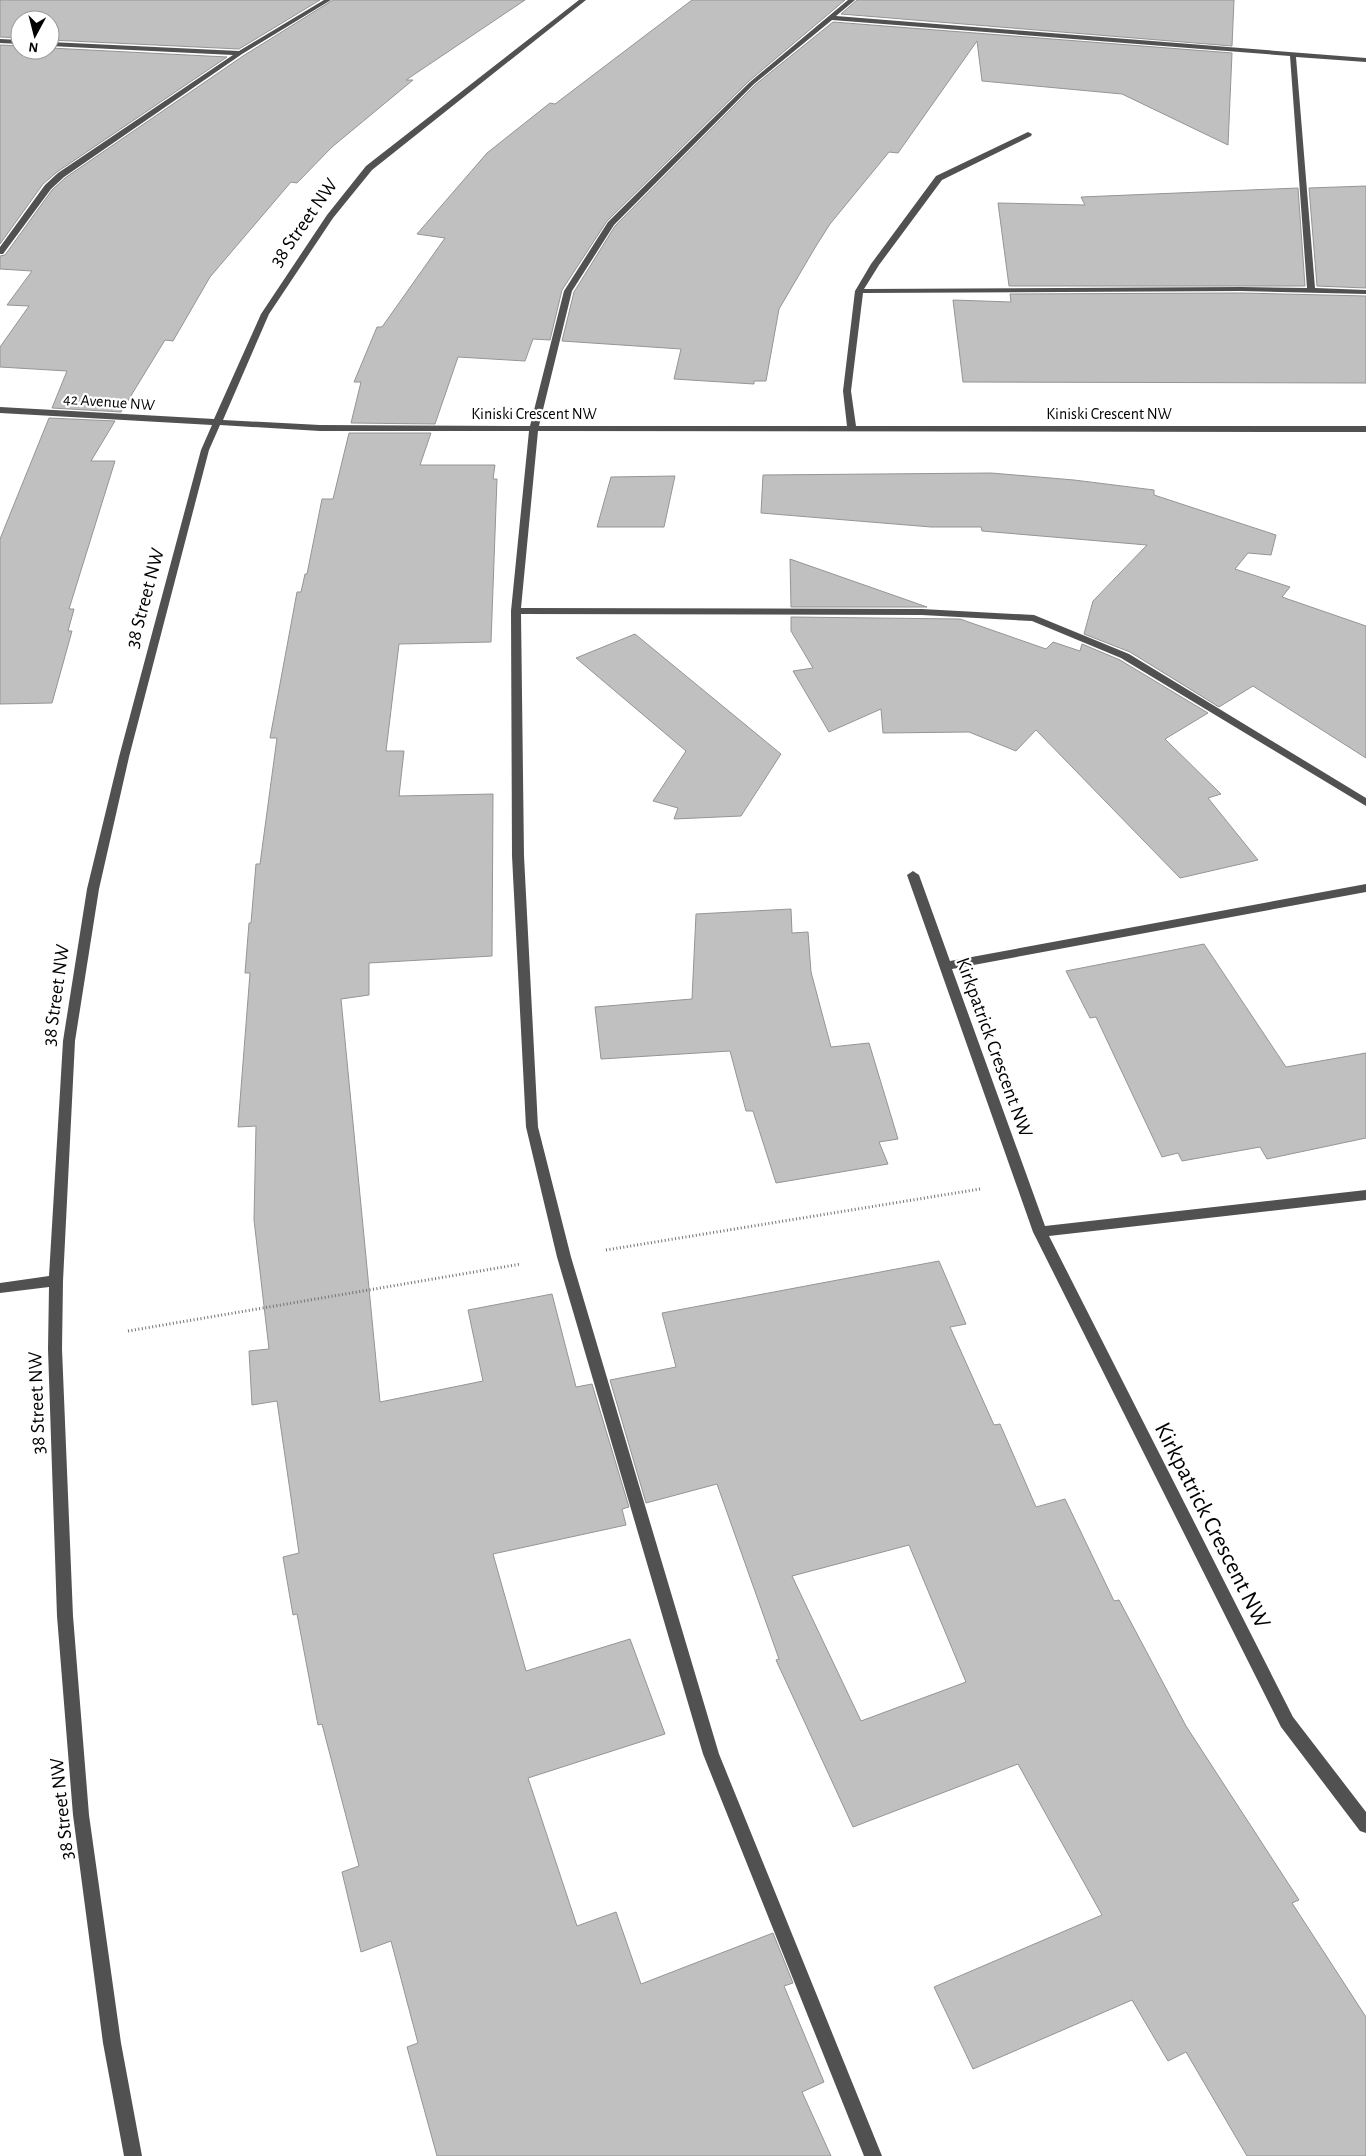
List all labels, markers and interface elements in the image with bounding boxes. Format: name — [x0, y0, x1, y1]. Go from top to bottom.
north arrow — [10, 10, 60, 60]
text: N — [28, 39, 39, 54]
street label: 38 Street NW — [266, 175, 342, 270]
street label: 42 Avenue NW — [63, 391, 156, 413]
street label: Kiniski Crescent NW — [471, 406, 597, 422]
street label: Kiniski Crescent NW — [1046, 406, 1172, 422]
street label: 38 Street NW — [122, 546, 168, 650]
street label: 38 Street NW — [39, 943, 73, 1047]
street label: Kirkpatrick Crescent NW — [952, 955, 1036, 1140]
street label: 38 Street NW — [25, 1351, 49, 1455]
street label: Kirkpatrick Crescent NW — [1150, 1419, 1275, 1633]
street label: 38 Street NW — [47, 1757, 77, 1861]

